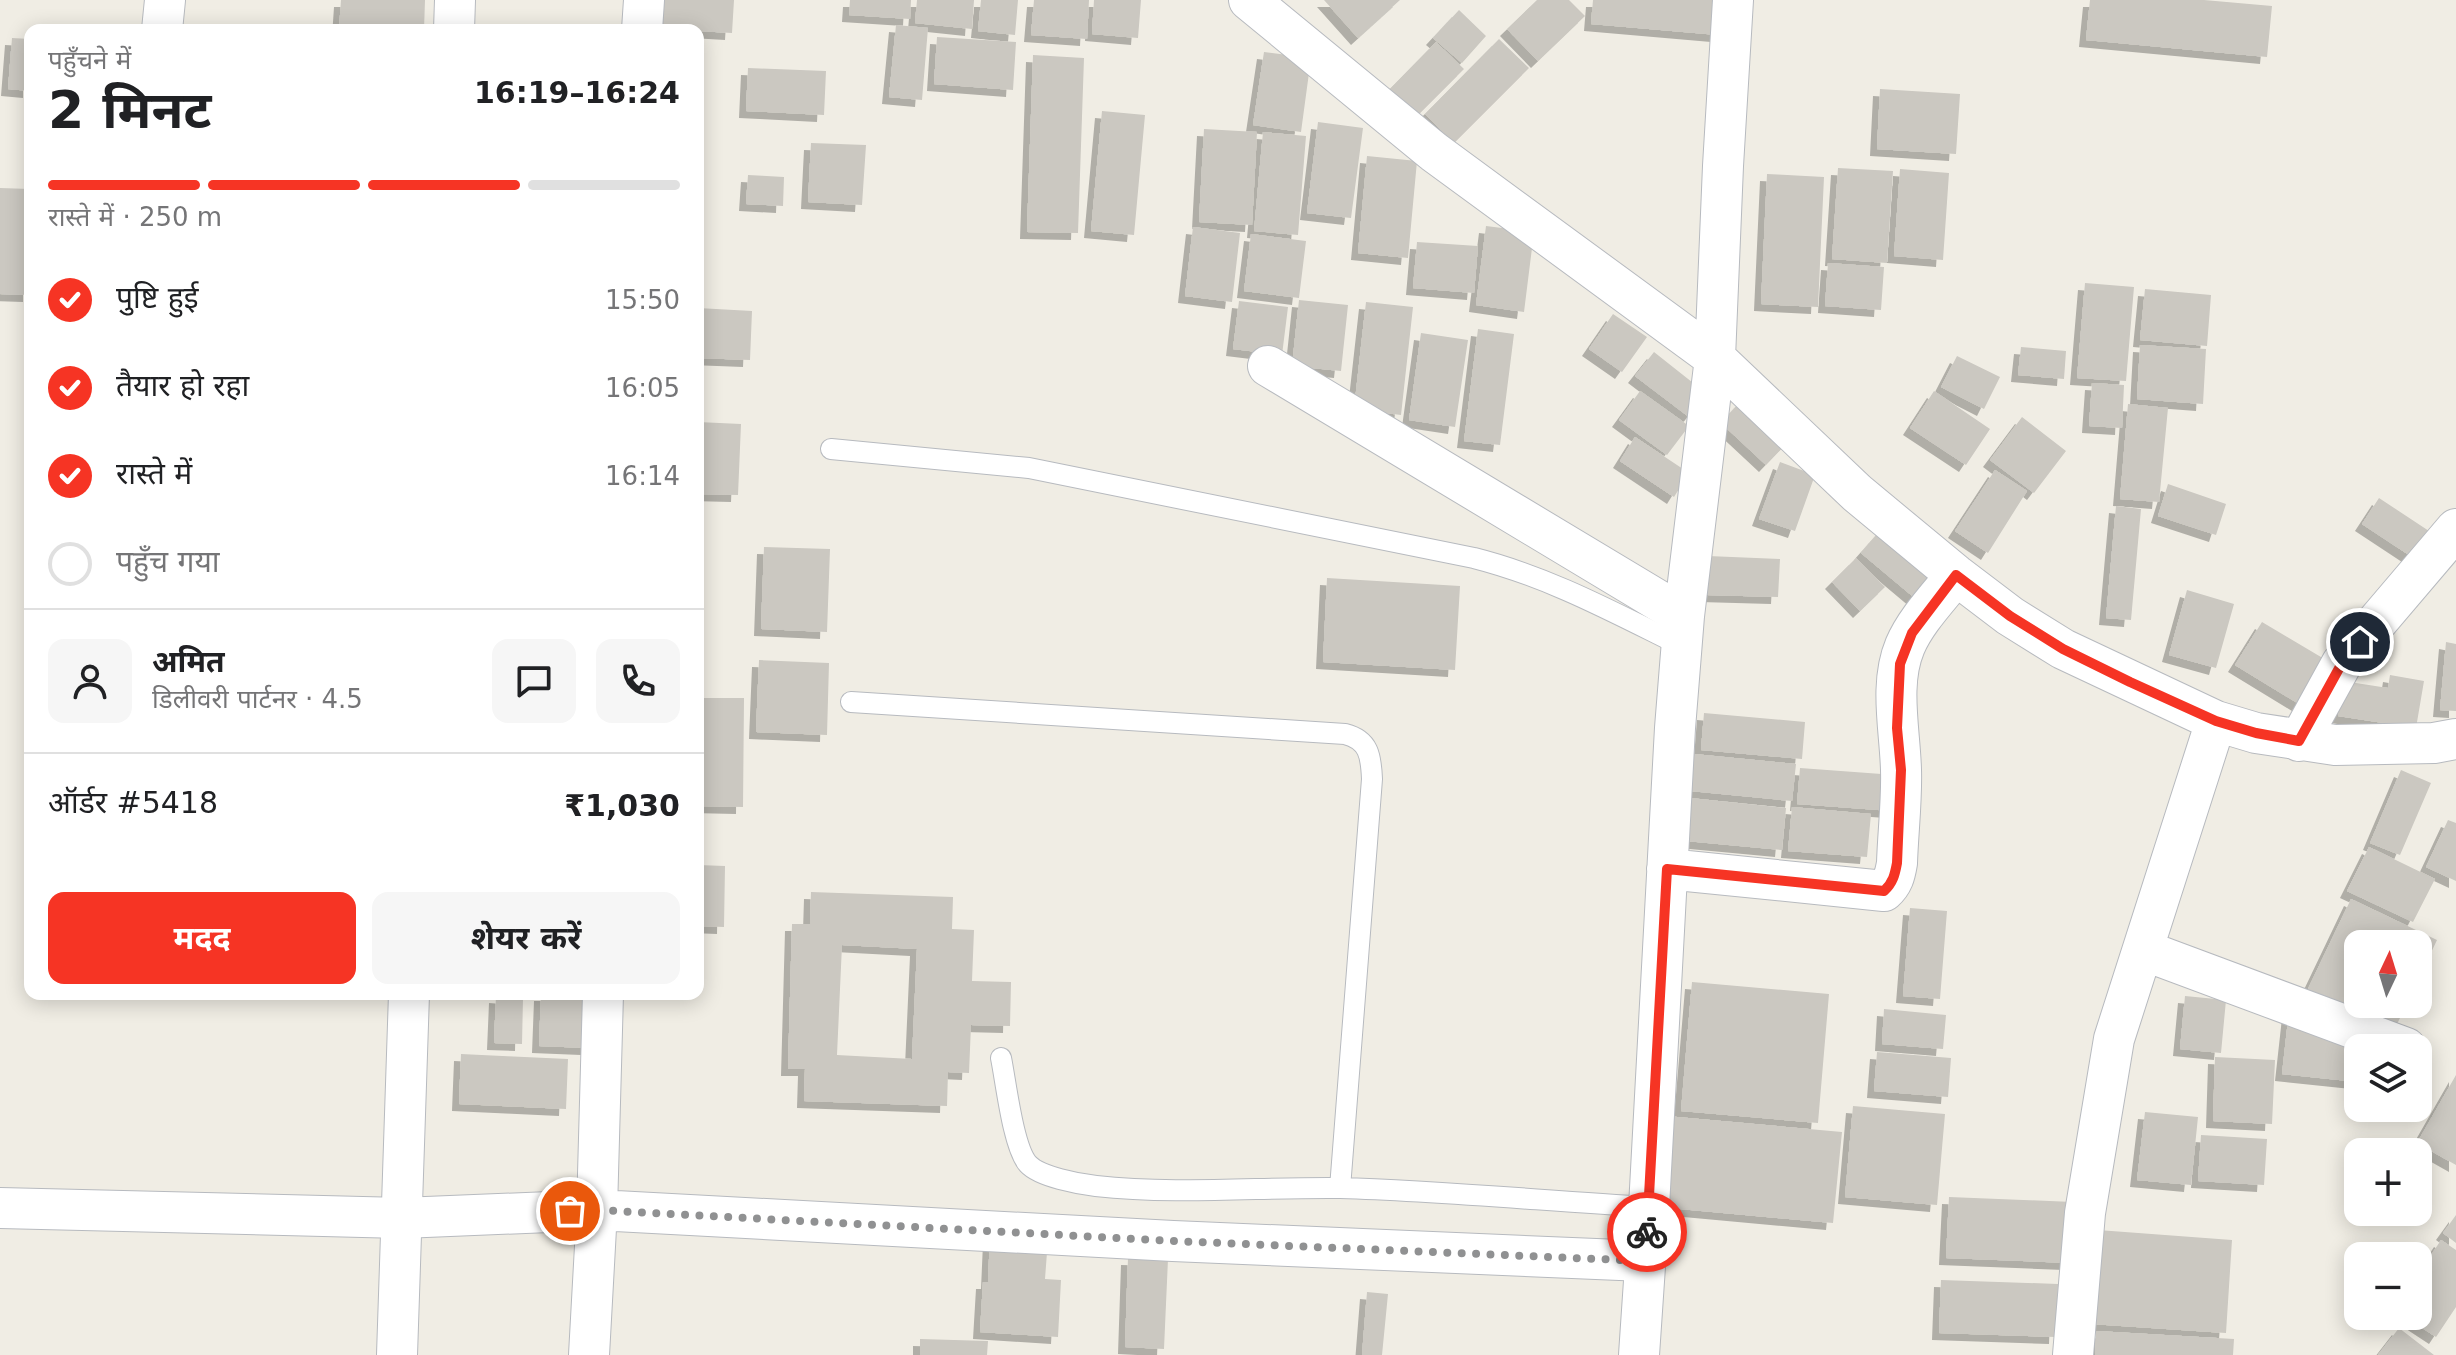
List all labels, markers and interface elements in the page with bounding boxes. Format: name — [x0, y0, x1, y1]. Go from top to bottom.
text: पहुँचने में — [48, 45, 131, 75]
text: 16:19–16:24 — [474, 75, 680, 110]
text: 2 मिनट — [48, 80, 211, 140]
text: रास्ते में · 250 m — [48, 202, 222, 232]
icon: check — [48, 278, 92, 322]
text: पुष्टि हुई — [116, 280, 199, 315]
text: 15:50 — [605, 285, 680, 315]
icon: check — [48, 366, 92, 410]
text: तैयार हो रहा — [116, 368, 249, 403]
text: 16:05 — [605, 373, 680, 403]
icon: check — [48, 454, 92, 498]
text: रास्ते में — [116, 456, 192, 491]
text: 16:14 — [605, 461, 680, 491]
text: पहुँच गया — [116, 544, 220, 579]
pin — [2326, 608, 2394, 676]
icon: home — [2338, 620, 2382, 664]
button: person — [48, 639, 132, 723]
button: chat — [492, 639, 576, 723]
button: phone — [596, 639, 680, 723]
text: अमित — [152, 644, 225, 679]
text: डिलीवरी पार्टनर · 4.5 — [152, 684, 363, 714]
text: ऑर्डर #5418 — [48, 785, 218, 820]
text: ₹1,030 — [564, 788, 680, 823]
button: मदद — [48, 892, 356, 984]
button: शेयर करें — [372, 892, 680, 984]
north arrow — [2344, 930, 2432, 1018]
map controls — [2344, 930, 2432, 1330]
button: layers — [2344, 1034, 2432, 1122]
button: + — [2344, 1138, 2432, 1226]
pin — [536, 1177, 604, 1245]
icon: bag — [548, 1189, 592, 1233]
courier — [1607, 1192, 1687, 1272]
icon: bike — [1625, 1210, 1669, 1254]
button: − — [2344, 1242, 2432, 1330]

